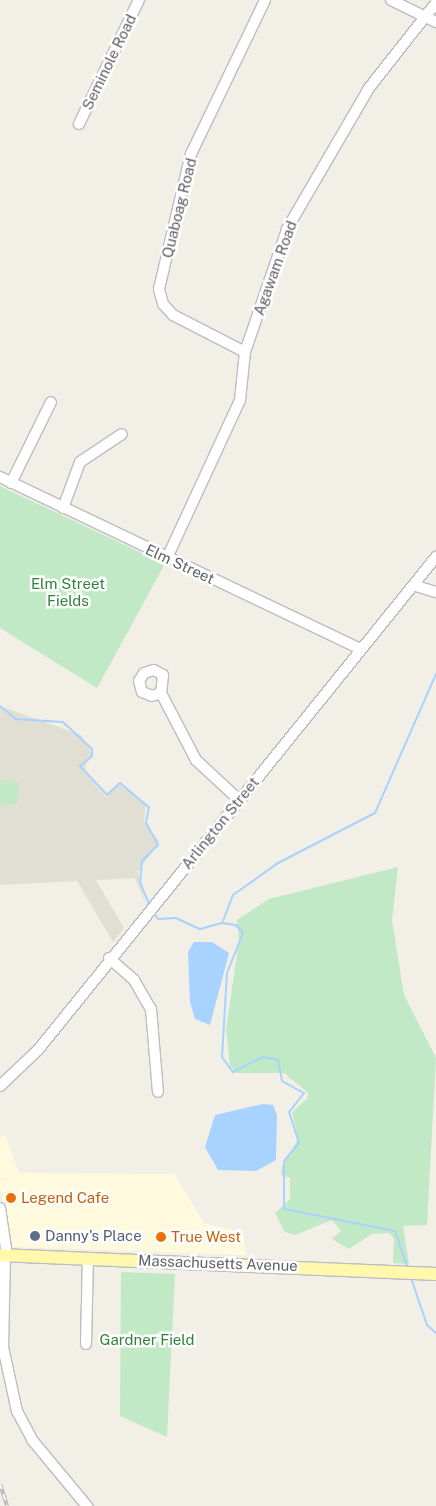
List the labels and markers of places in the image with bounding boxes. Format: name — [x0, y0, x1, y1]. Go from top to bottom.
place label: Legend Cafe — [21, 1189, 109, 1207]
marker: Legend Cafe — [5, 1192, 17, 1204]
place label: Danny's Place — [45, 1227, 142, 1245]
place label: True West — [171, 1228, 241, 1246]
marker: Danny's Place — [29, 1230, 41, 1242]
marker: True West — [155, 1231, 167, 1243]

